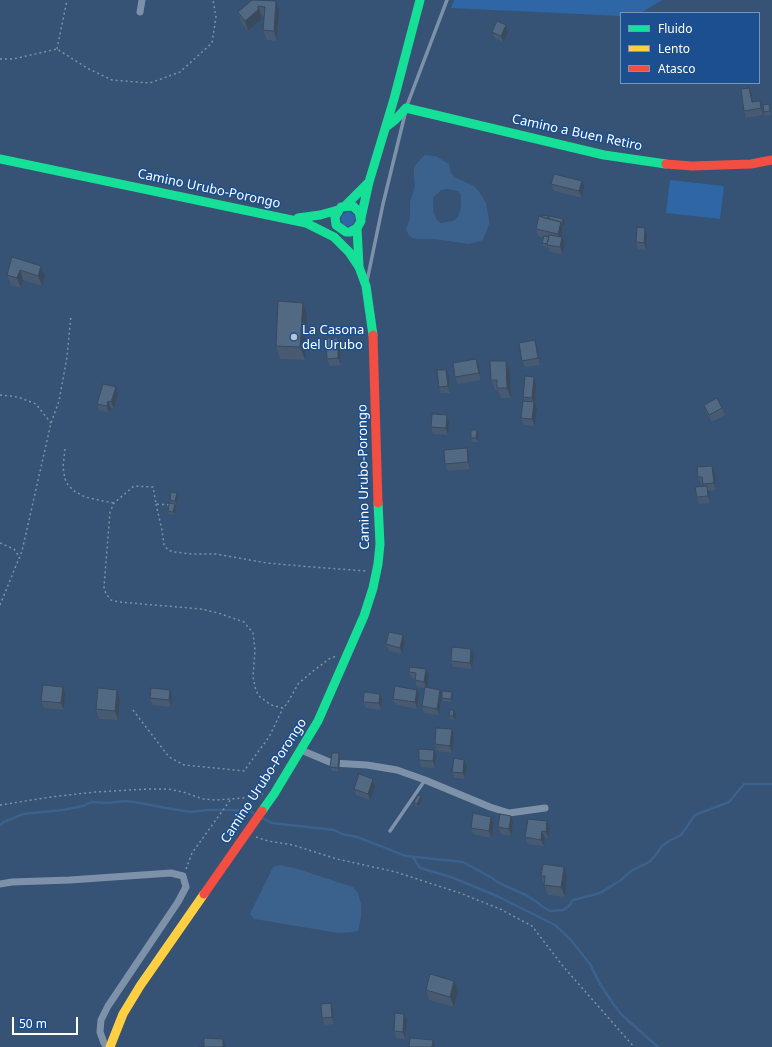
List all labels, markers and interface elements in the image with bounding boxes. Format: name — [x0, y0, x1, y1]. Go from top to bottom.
legend — [620, 12, 760, 84]
text: Fluido — [658, 20, 692, 37]
text: Lento — [658, 40, 690, 57]
text: Atasco — [658, 60, 696, 77]
street label: Camino a Buen Retiro — [511, 112, 643, 154]
street label: Camino Urubo-Porongo — [136, 166, 282, 212]
place label: La Casona del Urubo — [302, 322, 364, 353]
marker: La Casona del Urubo — [289, 332, 299, 342]
street label: Camino Urubo-Porongo — [355, 404, 373, 550]
street label: Camino Urubo-Porongo — [218, 716, 310, 846]
scale bar — [14, 1009, 80, 1035]
text: 50 m — [19, 1015, 47, 1032]

